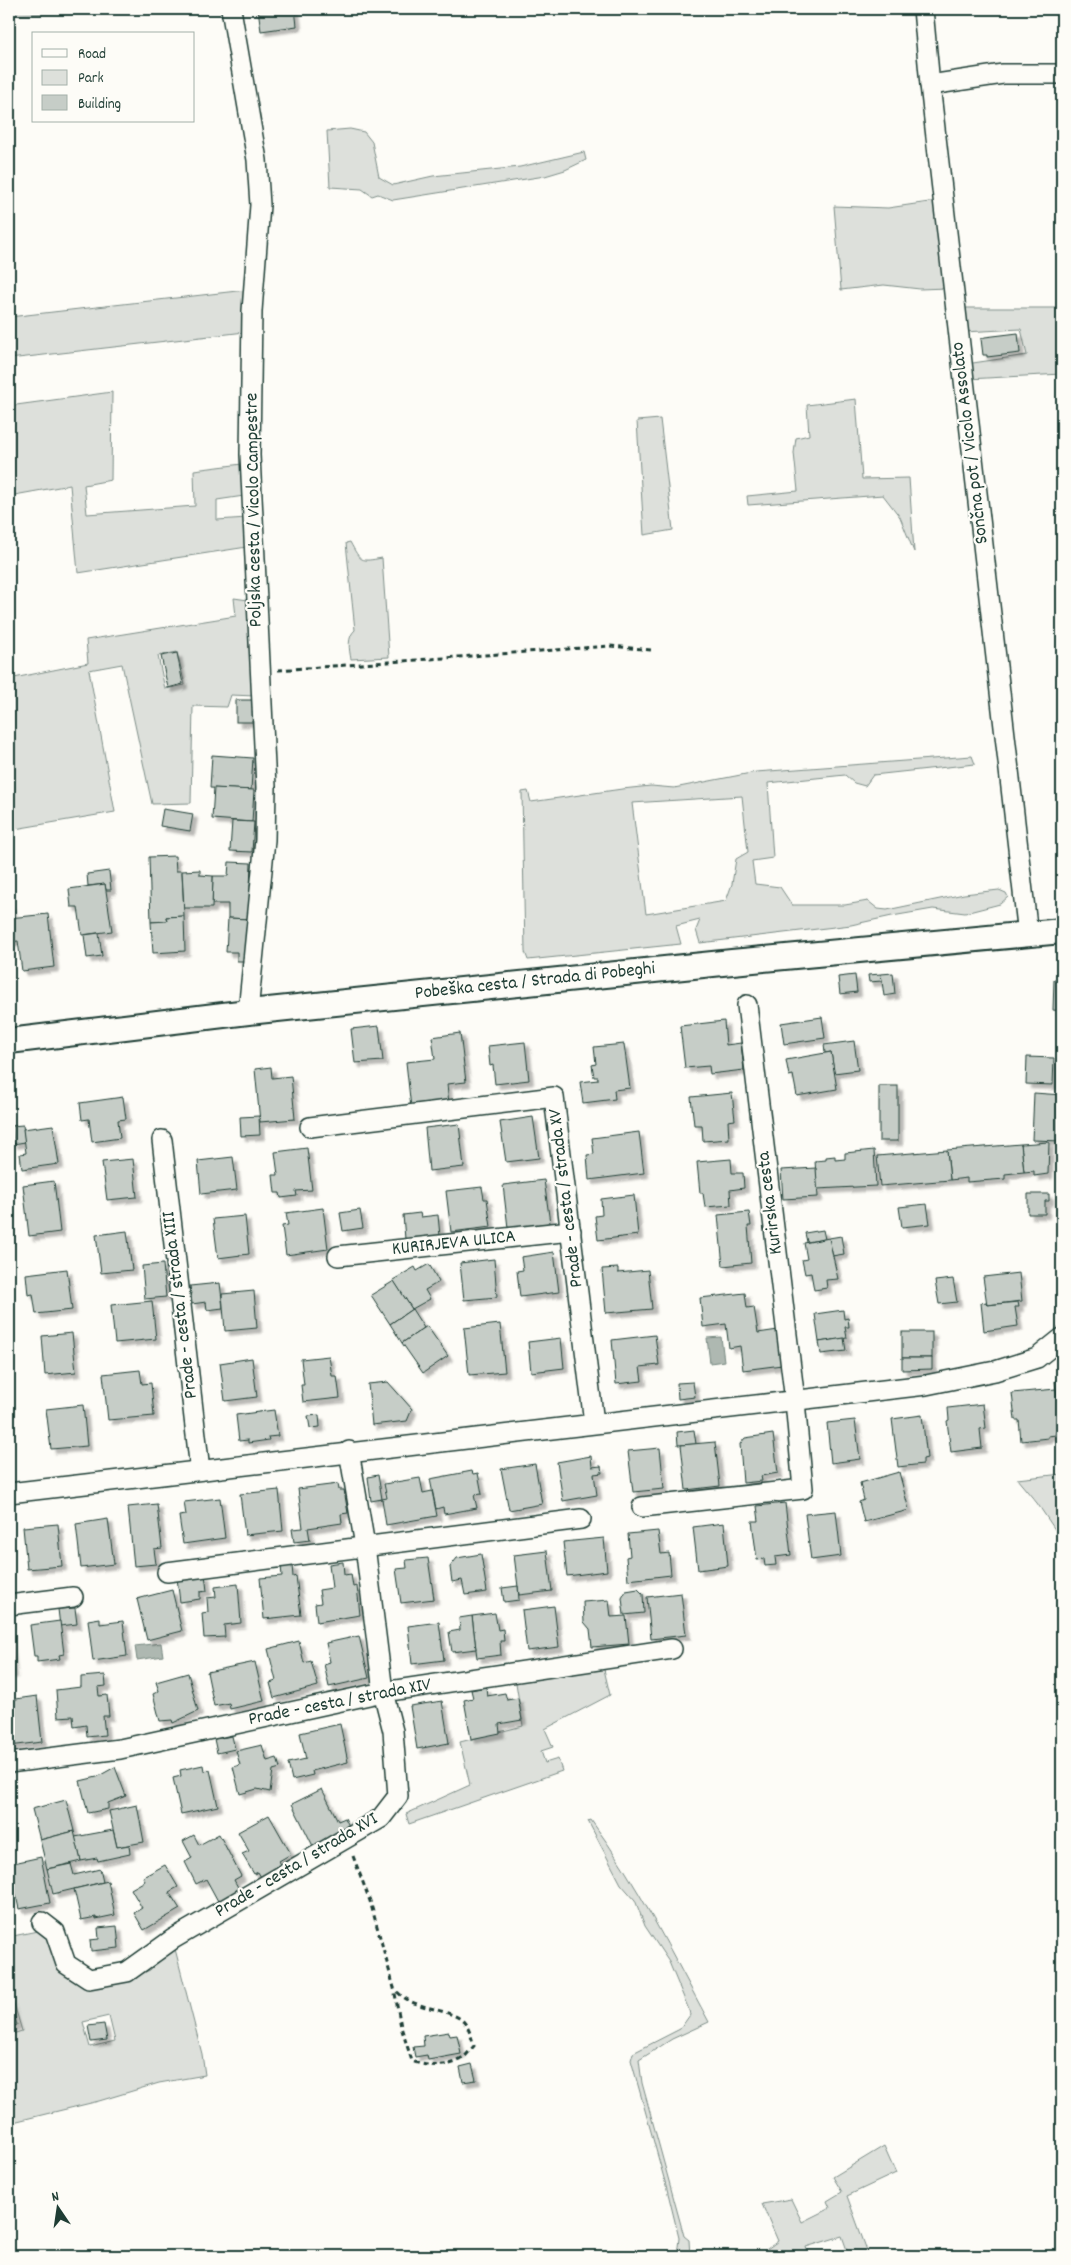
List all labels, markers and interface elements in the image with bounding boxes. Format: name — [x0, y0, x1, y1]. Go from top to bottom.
legend — [32, 32, 195, 122]
text: Road — [78, 44, 106, 66]
text: Park — [78, 68, 104, 90]
text: Building — [78, 94, 121, 116]
street label: Sončna pot / Vicolo Assolato — [945, 340, 997, 546]
street label: Poljska cesta / Vicolo Campestre — [239, 392, 271, 628]
street label: Pobeška cesta / Strada di Pobeghi — [414, 956, 657, 1008]
street label: Prade - cesta / strada XV — [543, 1107, 591, 1289]
street label: Kurirska cesta — [751, 1149, 791, 1256]
street label: Prade - cesta / strada XIII — [156, 1210, 206, 1400]
street label: KURIRJEVA ULICA — [391, 1224, 517, 1264]
street label: Prade - cesta / strada XIV — [246, 1672, 434, 1734]
street label: Prade - cesta / strada XVI — [210, 1806, 384, 1925]
north arrow — [32, 2182, 82, 2232]
text: N — [50, 2187, 61, 2208]

